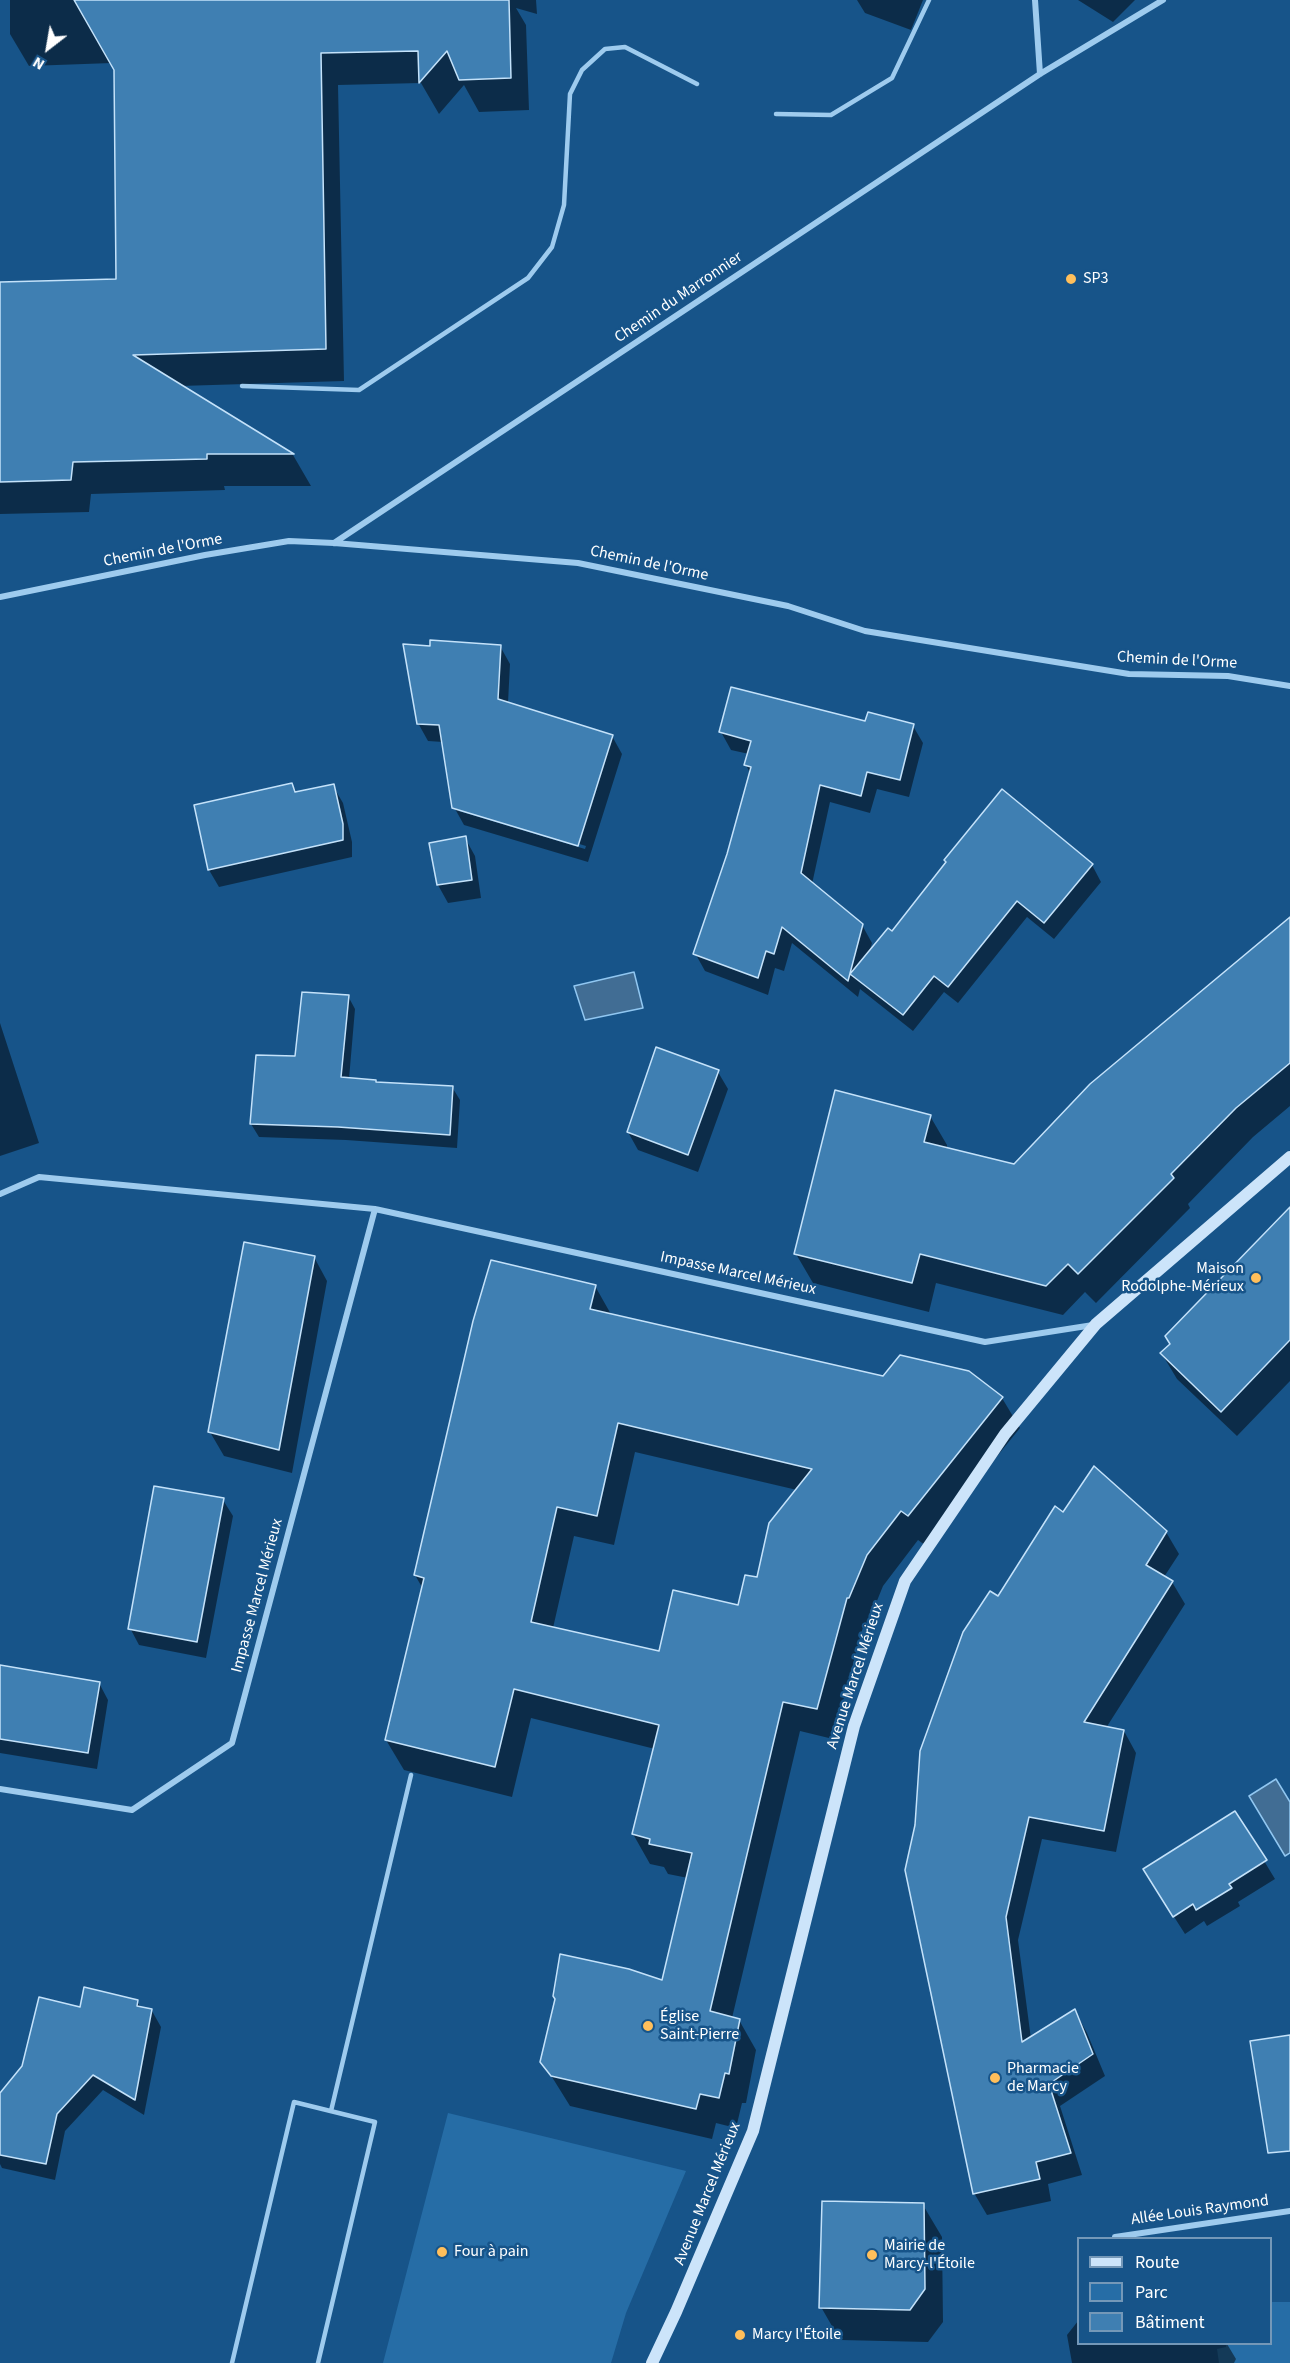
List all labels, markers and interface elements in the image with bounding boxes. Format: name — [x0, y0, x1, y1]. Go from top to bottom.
north arrow — [18, 18, 78, 78]
text: N — [29, 51, 49, 76]
street label: Chemin du Marronnier — [611, 248, 747, 348]
place label: SP3 — [1083, 269, 1109, 289]
marker: SP3 — [1064, 272, 1078, 286]
street label: Chemin de l'Orme — [102, 530, 224, 572]
street label: Chemin de l'Orme — [588, 542, 710, 586]
street label: Chemin de l'Orme — [1116, 648, 1238, 674]
street label: Impasse Marcel Mérieux — [658, 1248, 818, 1300]
place label: Maison Rodolphe-Mérieux — [1121, 1259, 1244, 1297]
marker: Maison Rodolphe-Mérieux — [1249, 1271, 1263, 1285]
street label: Impasse Marcel Mérieux — [228, 1517, 288, 1675]
street label: Avenue Marcel Mérieux — [823, 1600, 889, 1752]
place label: Église Saint-Pierre — [660, 2007, 739, 2045]
marker: Église Saint-Pierre — [641, 2019, 655, 2033]
place label: Pharmacie de Marcy — [1007, 2059, 1079, 2097]
marker: Pharmacie de Marcy — [988, 2071, 1002, 2085]
street label: Avenue Marcel Mérieux — [671, 2120, 745, 2268]
street label: Allée Louis Raymond — [1130, 2192, 1270, 2230]
place label: Mairie de Marcy-l'Étoile — [884, 2236, 975, 2274]
legend — [1077, 2237, 1272, 2345]
place label: Four à pain — [454, 2242, 528, 2262]
marker: Four à pain — [435, 2245, 449, 2259]
marker: Mairie de Marcy-l'Étoile — [865, 2248, 879, 2262]
text: Route — [1135, 2250, 1179, 2275]
text: Parc — [1135, 2280, 1168, 2305]
text: Bâtiment — [1135, 2310, 1205, 2335]
place label: Marcy l'Étoile — [752, 2325, 841, 2345]
marker: Marcy l'Étoile — [733, 2328, 747, 2342]

